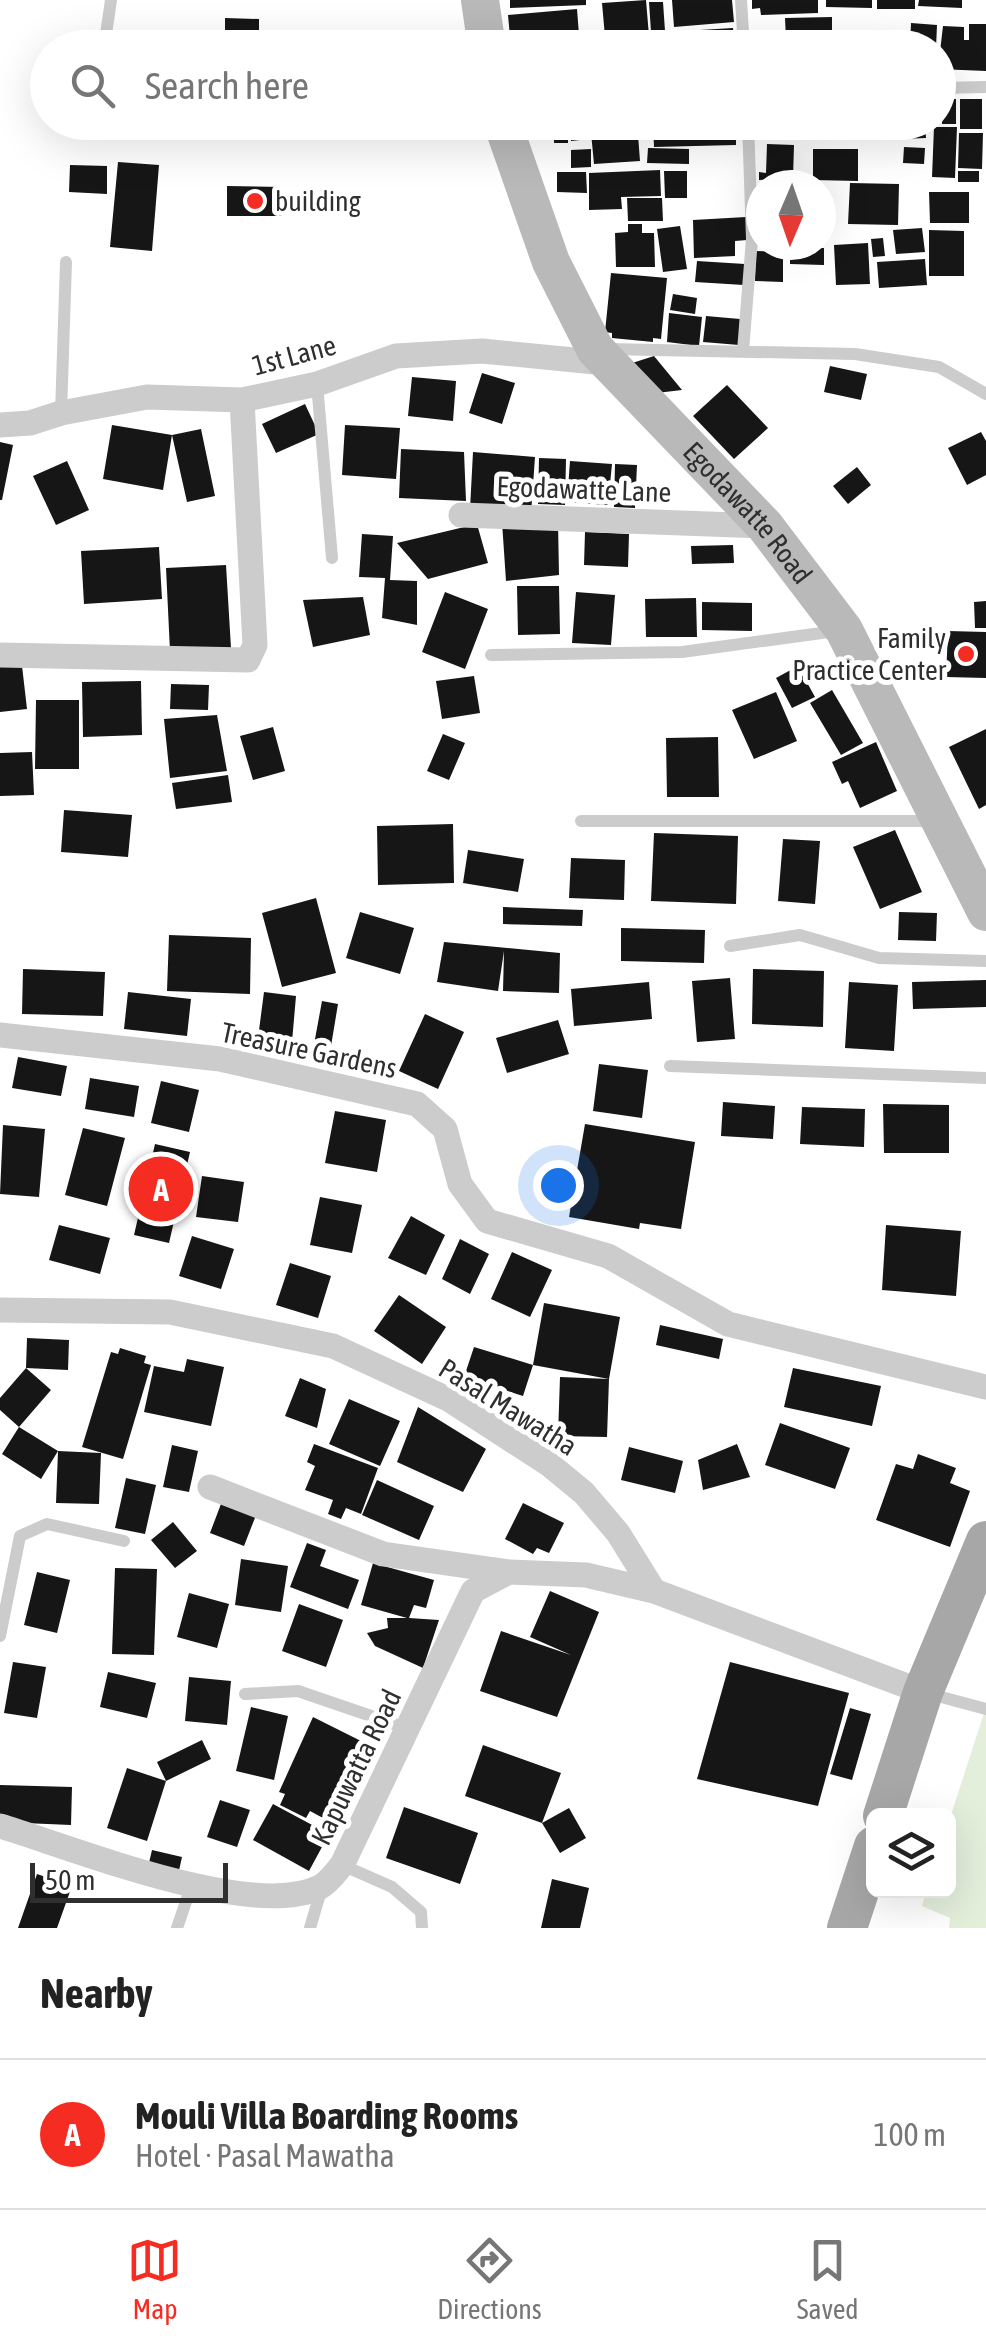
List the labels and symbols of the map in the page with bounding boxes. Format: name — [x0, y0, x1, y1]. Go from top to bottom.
north arrow — [746, 170, 836, 260]
place label: building — [275, 185, 361, 217]
marker: building — [244, 190, 266, 212]
street label: 1st Lane — [249, 329, 339, 381]
street label: Egodawatte Road — [677, 435, 819, 590]
street label: Egodawatte Lane — [496, 470, 672, 508]
place label: Family Practice Center — [792, 622, 947, 686]
marker: Family Practice Center — [955, 643, 977, 665]
street label: Treasure Gardens — [218, 1016, 400, 1084]
pin: A — [128, 1152, 194, 1226]
your location — [533, 1160, 584, 1211]
street label: Pasal Mawatha — [433, 1352, 583, 1462]
street label: Kapuwatta Road — [305, 1684, 407, 1850]
scale bar — [30, 1858, 228, 1902]

